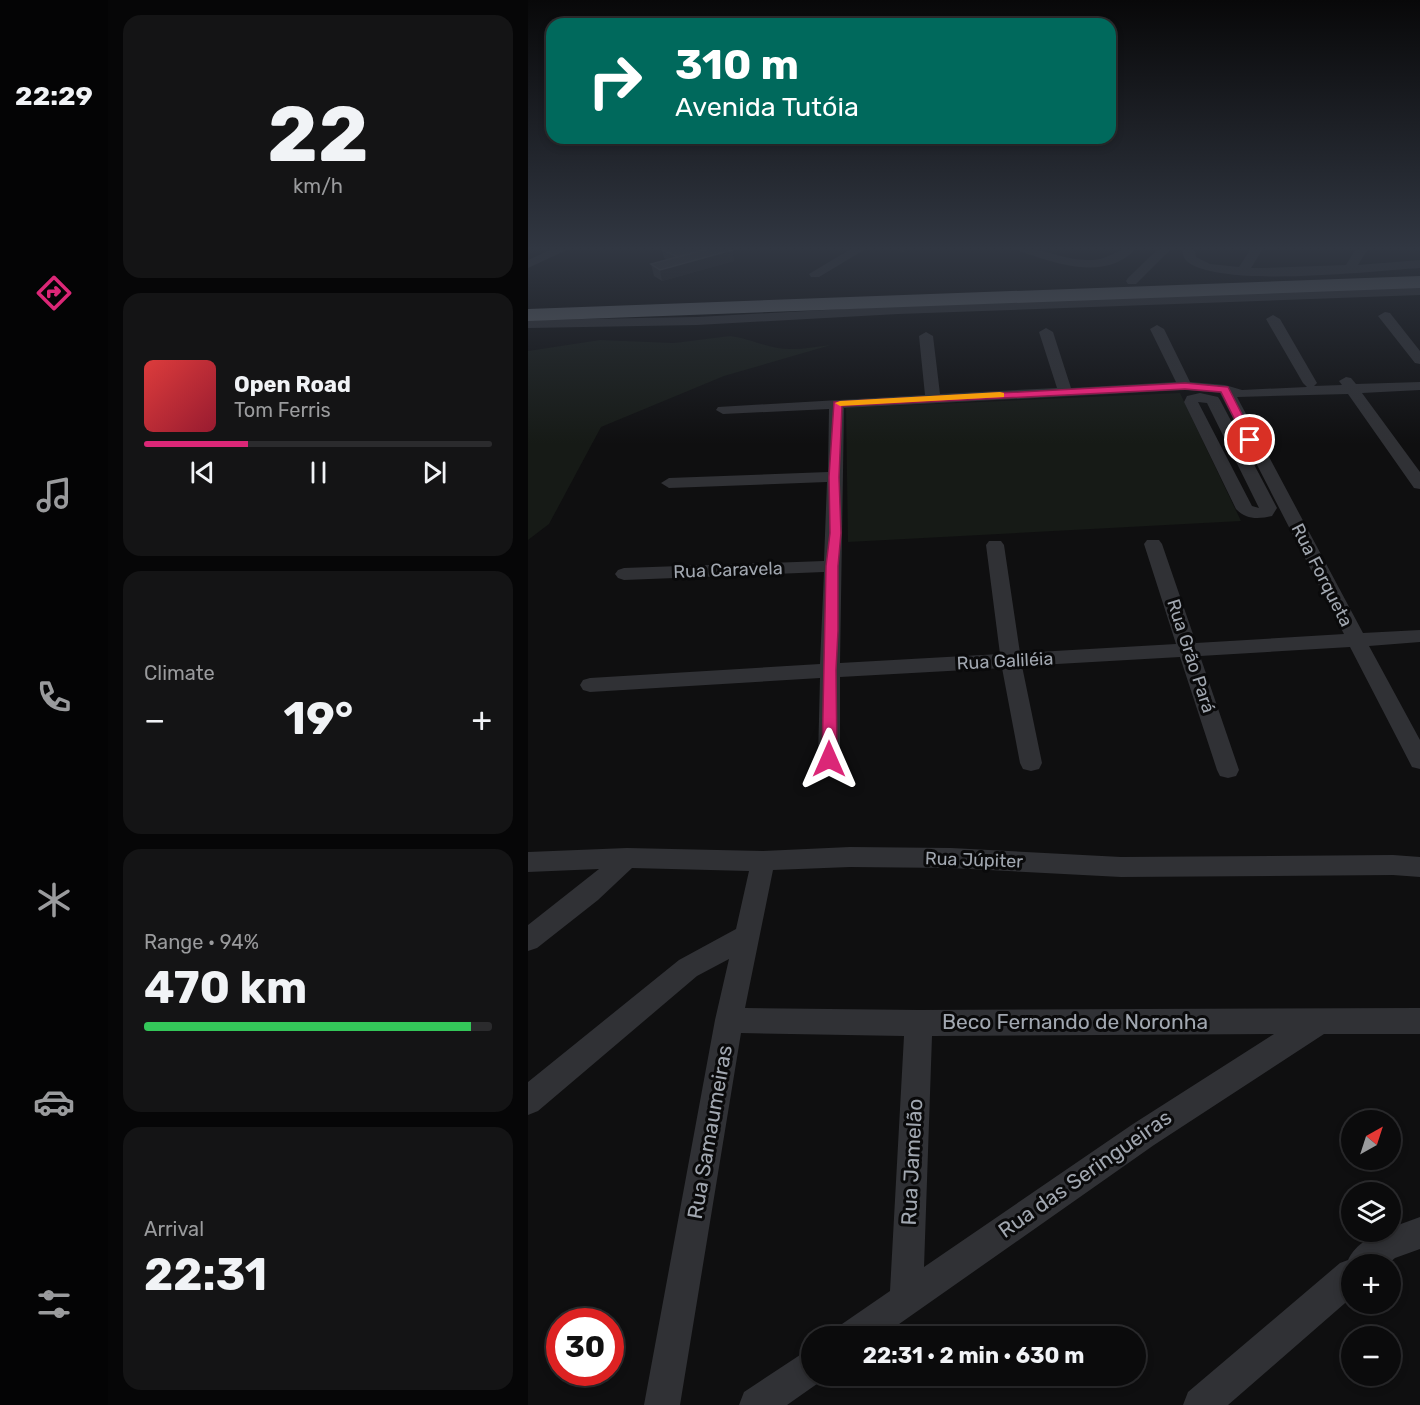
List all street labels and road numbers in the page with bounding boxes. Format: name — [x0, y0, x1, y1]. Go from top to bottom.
street label: Rua Forqueta — [1287, 520, 1357, 630]
street label: Rua Caravela — [673, 557, 783, 583]
street label: Rua Grão Pará — [1162, 596, 1220, 716]
street label: Rua Galiléia — [956, 647, 1054, 675]
street label: Rua Júpiter — [925, 847, 1024, 873]
street label: Beco Fernando de Noronha — [942, 1009, 1208, 1034]
street label: Rua Samaumeiras — [682, 1043, 737, 1221]
street label: Rua Jamelão — [896, 1098, 927, 1226]
street label: Rua das Seringueiras — [993, 1104, 1176, 1243]

